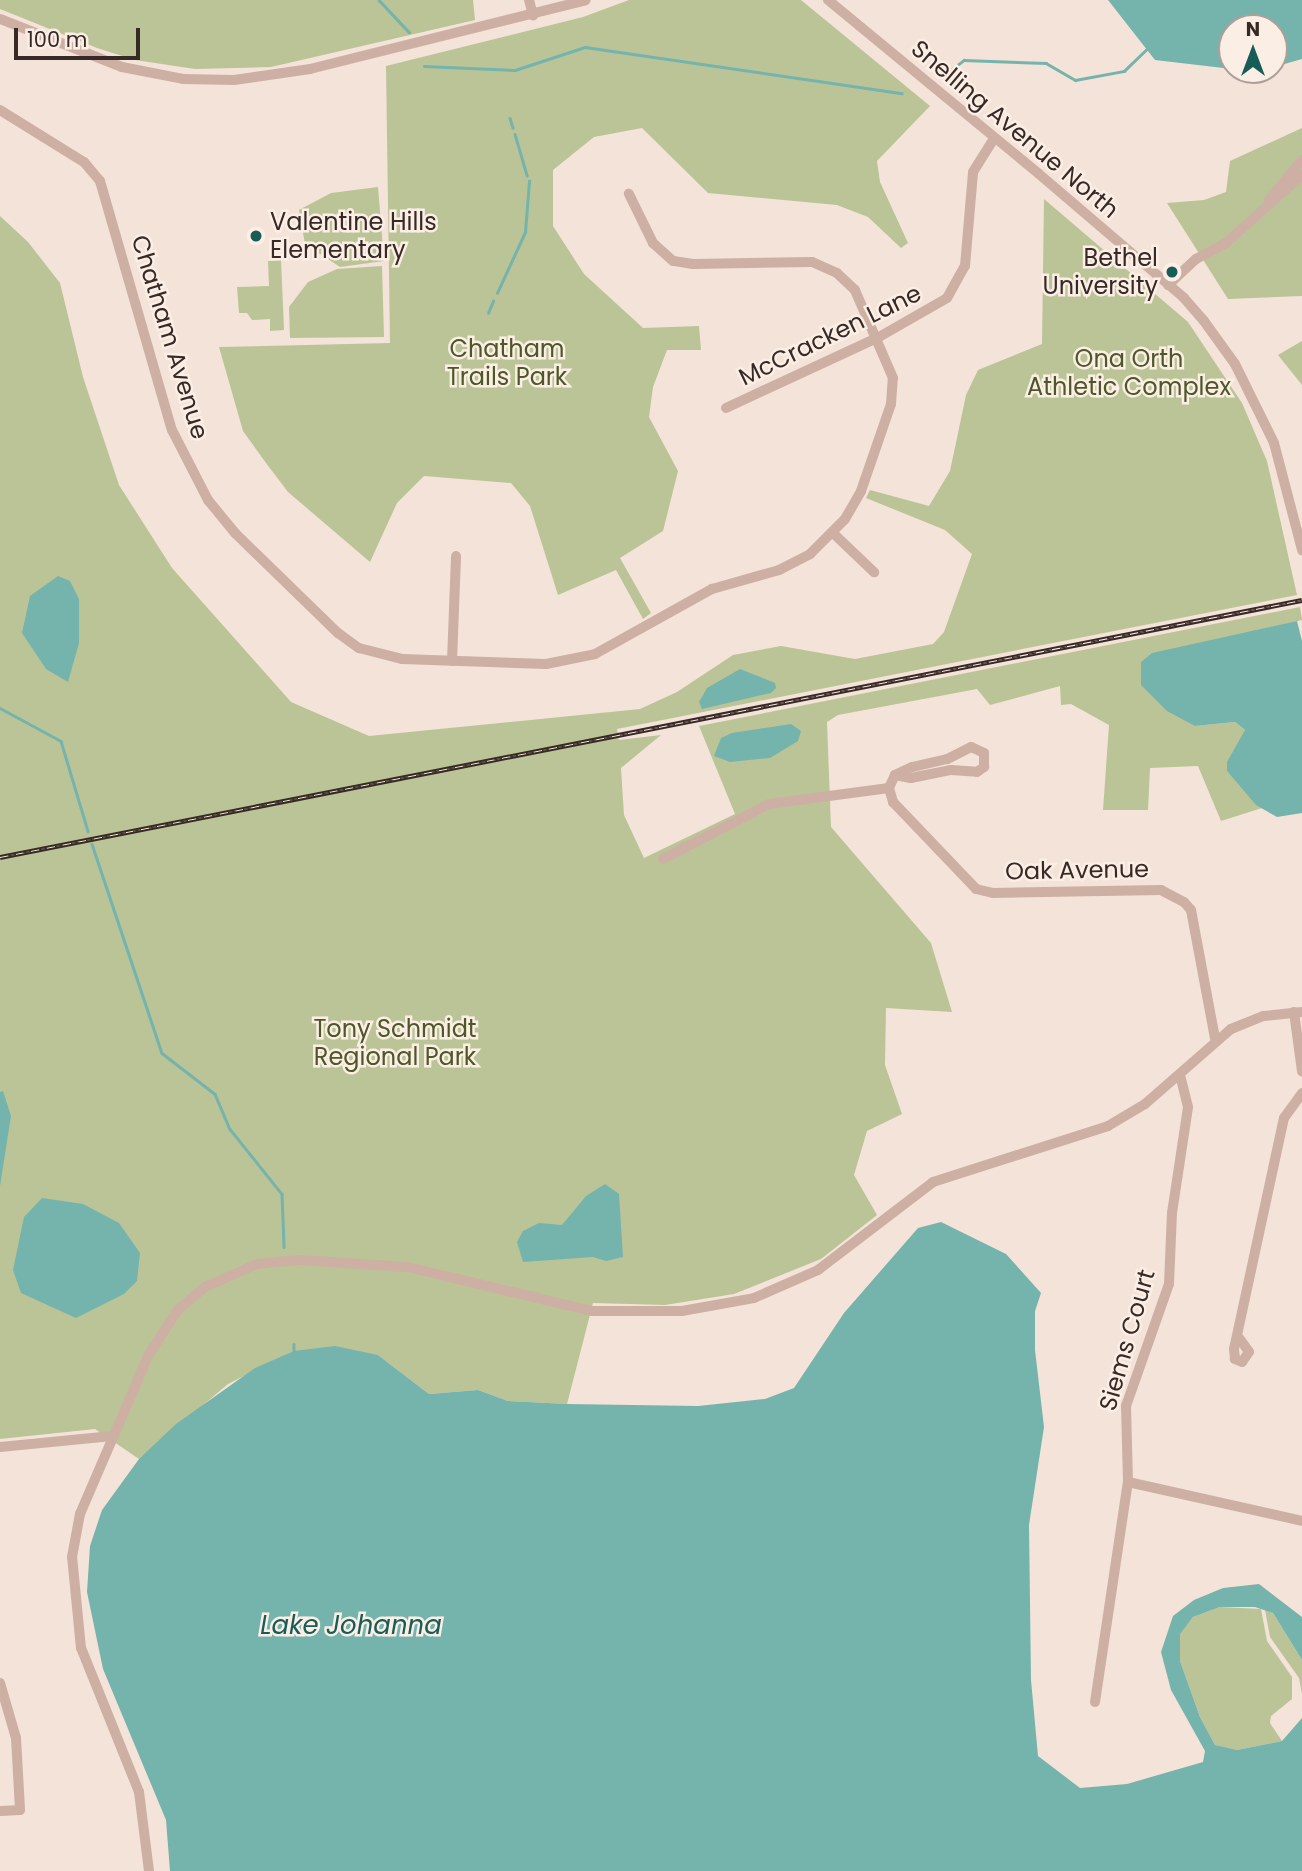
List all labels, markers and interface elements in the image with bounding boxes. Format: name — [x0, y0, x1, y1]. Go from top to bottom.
scale bar — [18, 14, 144, 58]
north arrow — [1218, 14, 1288, 84]
text: N — [1246, 16, 1260, 43]
text: 100 m — [27, 25, 87, 54]
street label: Snelling Avenue North — [905, 34, 1125, 224]
place label: Valentine Hills Elementary — [270, 208, 437, 264]
marker: Valentine Hills Elementary — [248, 228, 264, 244]
street label: Chatham Avenue — [125, 232, 215, 442]
place label: Bethel University — [1043, 244, 1158, 300]
marker: Bethel University — [1164, 264, 1180, 280]
street label: McCracken Lane — [734, 278, 926, 392]
park label: Chatham Trails Park — [447, 335, 567, 391]
park label: Ona Orth Athletic Complex — [1027, 345, 1231, 401]
street label: Oak Avenue — [1005, 854, 1149, 886]
park label: Tony Schmidt Regional Park — [313, 1015, 477, 1071]
street label: Siems Court — [1093, 1266, 1161, 1414]
water label: Lake Johanna — [260, 1610, 442, 1642]

